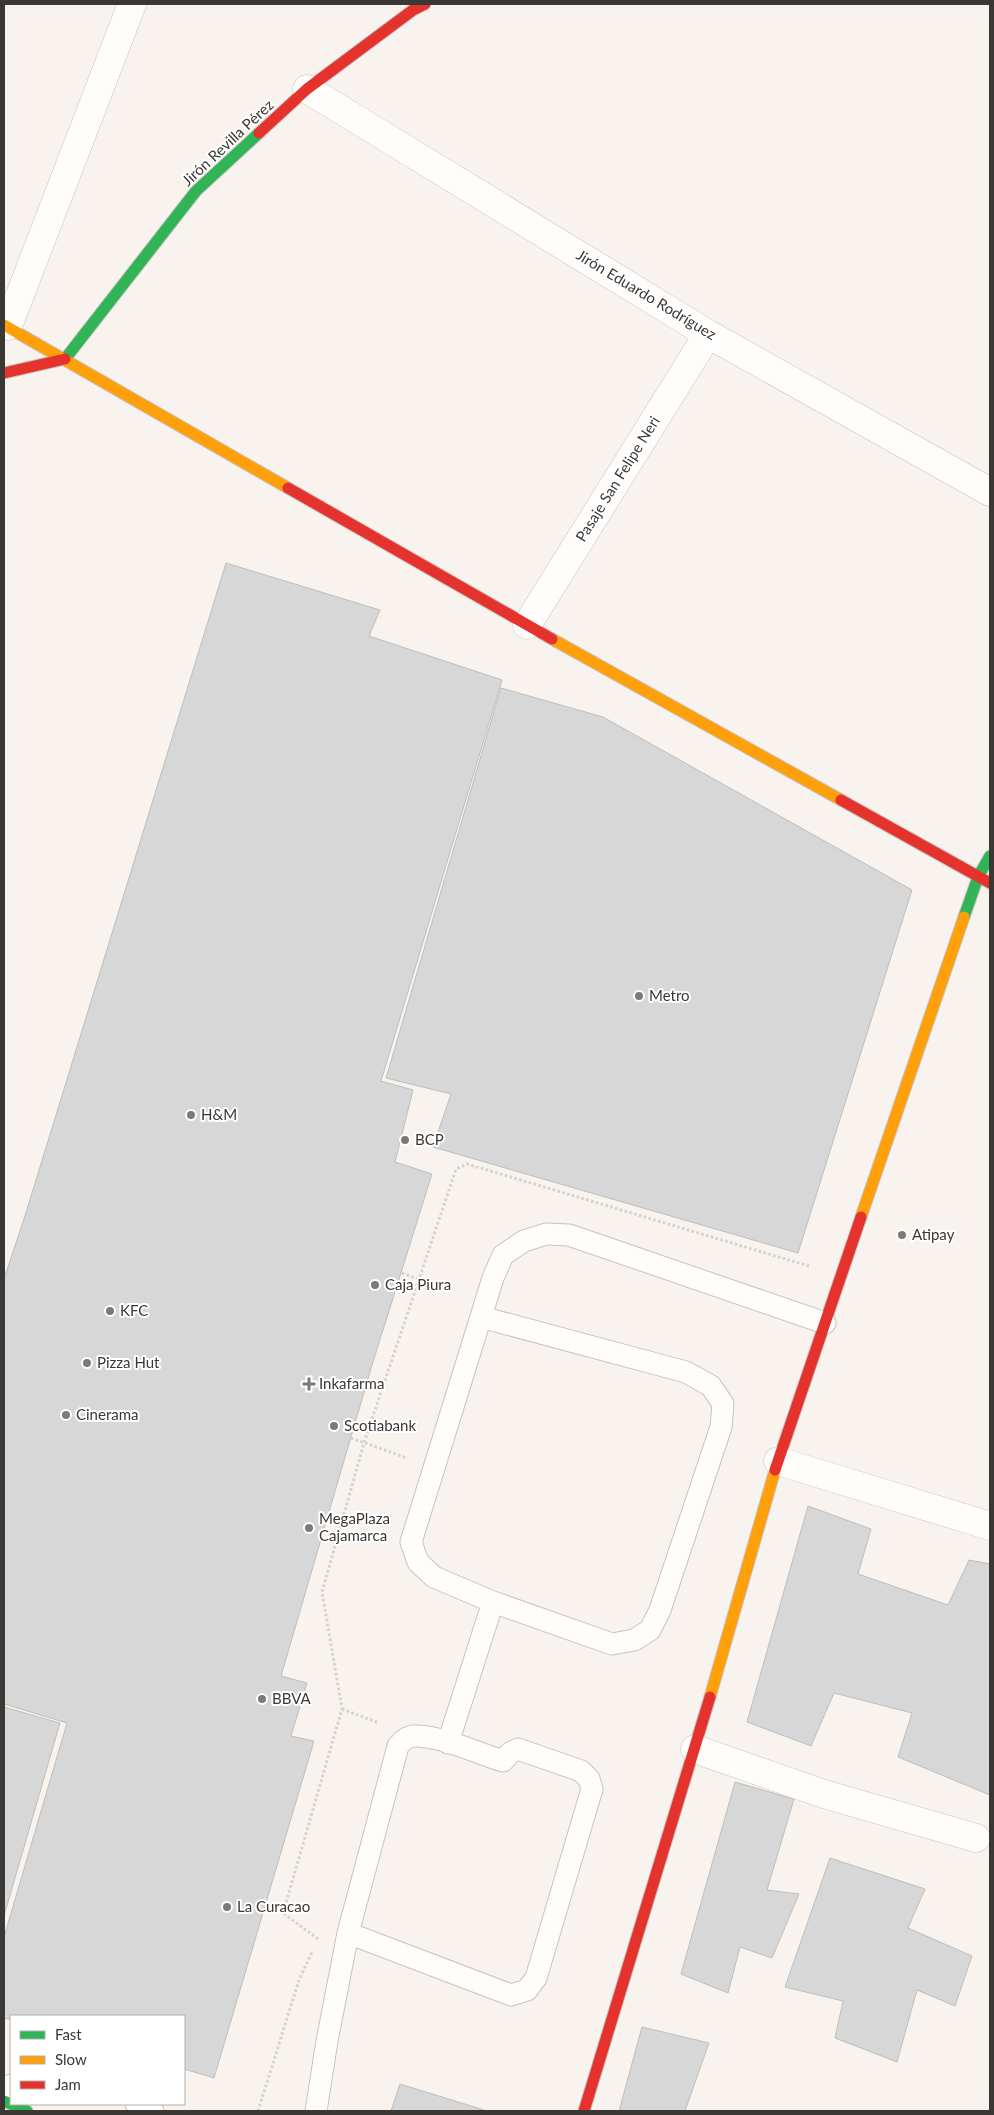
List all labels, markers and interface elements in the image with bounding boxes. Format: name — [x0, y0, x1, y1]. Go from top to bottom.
street label: Jirón Revilla Pérez — [178, 95, 277, 189]
street label: Jirón Eduardo Rodríguez — [573, 245, 720, 343]
street label: Pasaje San Felipe Neri — [571, 412, 663, 545]
place label: Metro — [649, 986, 690, 1004]
marker: Metro — [633, 990, 645, 1002]
place label: H&M — [201, 1105, 237, 1123]
marker: H&M — [185, 1109, 197, 1121]
place label: BCP — [415, 1130, 444, 1148]
marker: BCP — [399, 1134, 411, 1146]
place label: Atipay — [912, 1225, 955, 1243]
marker: Atipay — [896, 1229, 908, 1241]
place label: Caja Piura — [385, 1275, 451, 1293]
marker: Caja Piura — [369, 1279, 381, 1291]
place label: KFC — [120, 1301, 148, 1319]
marker: KFC — [104, 1305, 116, 1317]
place label: Pizza Hut — [97, 1353, 160, 1371]
marker: Pizza Hut — [81, 1357, 93, 1369]
place label: Inkafarma — [319, 1374, 384, 1392]
marker: Inkafarma — [303, 1378, 315, 1390]
place label: Cinerama — [76, 1405, 139, 1423]
marker: Cinerama — [60, 1409, 72, 1421]
place label: Scotiabank — [344, 1416, 416, 1434]
marker: Scotiabank — [328, 1420, 340, 1432]
place label: MegaPlaza Cajamarca — [319, 1509, 390, 1544]
marker: MegaPlaza Cajamarca — [303, 1522, 315, 1534]
place label: BBVA — [272, 1689, 312, 1707]
marker: BBVA — [256, 1693, 268, 1705]
place label: La Curacao — [237, 1897, 310, 1915]
marker: La Curacao — [221, 1901, 233, 1913]
legend — [10, 2015, 185, 2105]
text: Fast — [55, 2025, 82, 2043]
text: Slow — [55, 2050, 87, 2068]
text: Jam — [55, 2075, 81, 2093]

